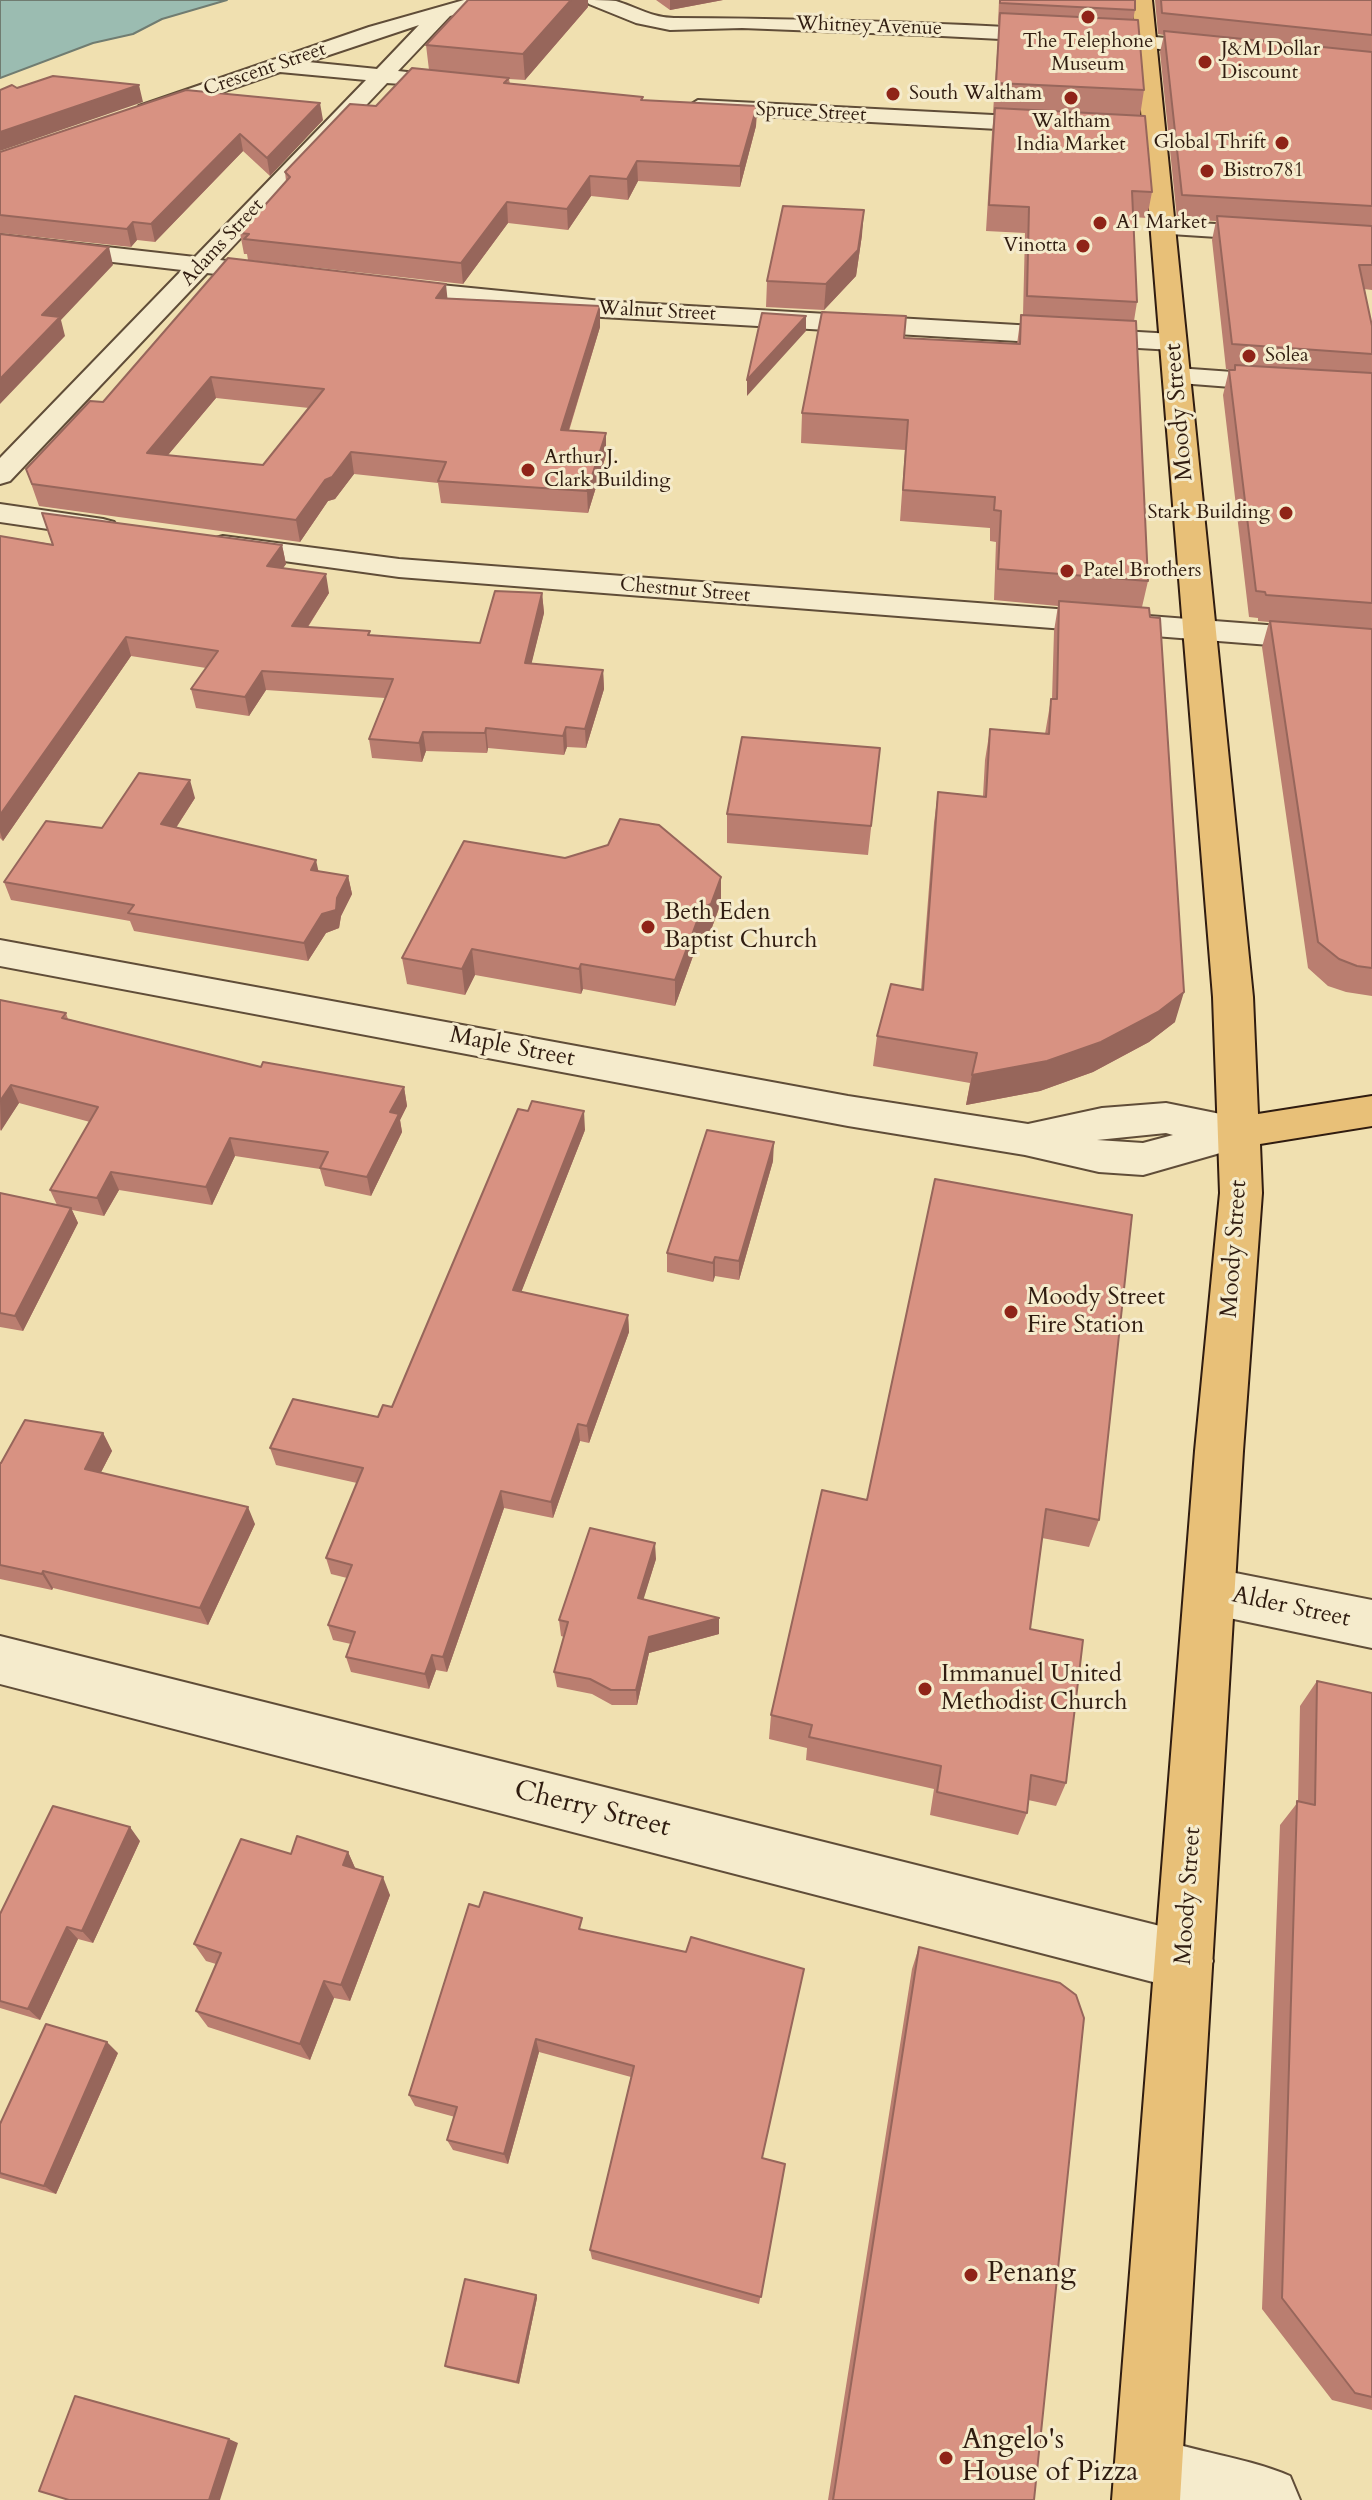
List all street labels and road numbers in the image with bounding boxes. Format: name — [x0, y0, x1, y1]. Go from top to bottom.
street label: Whitney Avenue — [796, 12, 942, 42]
street label: Crescent Street — [201, 38, 329, 102]
street label: Spruce Street — [755, 98, 867, 128]
street label: Adams Street — [177, 194, 269, 292]
street label: Walnut Street — [597, 297, 717, 327]
street label: Moody Street — [1160, 342, 1200, 482]
street label: Chestnut Street — [619, 573, 751, 609]
street label: Maple Street — [447, 1022, 577, 1074]
street label: Moody Street — [1216, 1179, 1254, 1319]
street label: Alder Street — [1229, 1581, 1353, 1635]
street label: Cherry Street — [511, 1774, 673, 1846]
street label: Moody Street — [1170, 1826, 1208, 1966]

